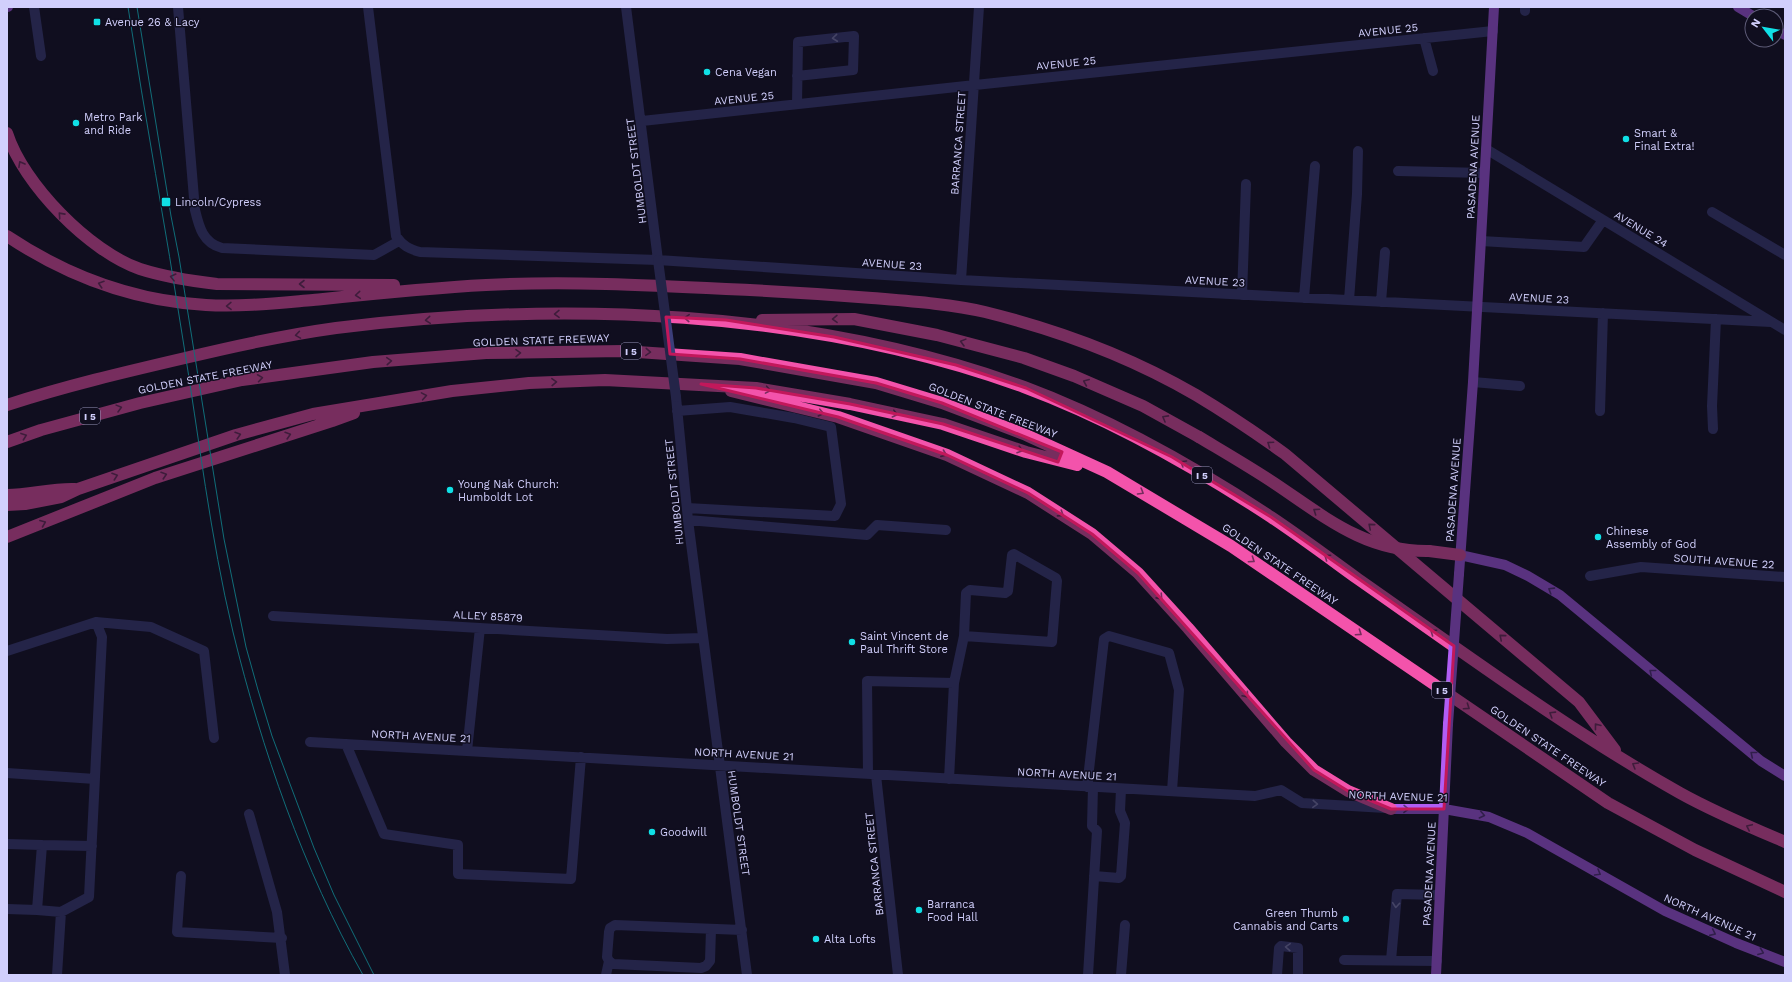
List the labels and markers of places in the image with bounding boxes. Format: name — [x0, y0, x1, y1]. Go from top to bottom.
place label: Avenue 26 & Lacy — [105, 16, 200, 29]
marker: Avenue 26 & Lacy — [92, 17, 102, 27]
place label: Cena Vegan — [715, 66, 777, 79]
marker: Cena Vegan — [702, 67, 712, 77]
place label: Metro Park and Ride — [84, 111, 142, 137]
marker: Metro Park and Ride — [71, 118, 81, 128]
place label: Smart & Final Extra! — [1634, 127, 1694, 153]
marker: Smart & Final Extra! — [1621, 134, 1631, 144]
marker: Lincoln/Cypress — [160, 196, 172, 208]
place label: Lincoln/Cypress — [175, 196, 261, 209]
place label: Young Nak Church: Humboldt Lot — [458, 478, 559, 504]
marker: Young Nak Church: Humboldt Lot — [445, 485, 455, 495]
place label: Chinese Assembly of God — [1606, 525, 1696, 551]
marker: Chinese Assembly of God — [1593, 532, 1603, 542]
place label: Saint Vincent de Paul Thrift Store — [860, 630, 949, 656]
marker: Saint Vincent de Paul Thrift Store — [847, 637, 857, 647]
place label: Goodwill — [660, 826, 708, 839]
marker: Goodwill — [647, 827, 657, 837]
place label: Barranca Food Hall — [927, 898, 979, 924]
marker: Barranca Food Hall — [914, 905, 924, 915]
place label: Green Thumb Cannabis and Carts — [1233, 907, 1338, 933]
marker: Green Thumb Cannabis and Carts — [1341, 914, 1351, 924]
place label: Alta Lofts — [824, 933, 876, 946]
marker: Alta Lofts — [811, 934, 821, 944]

